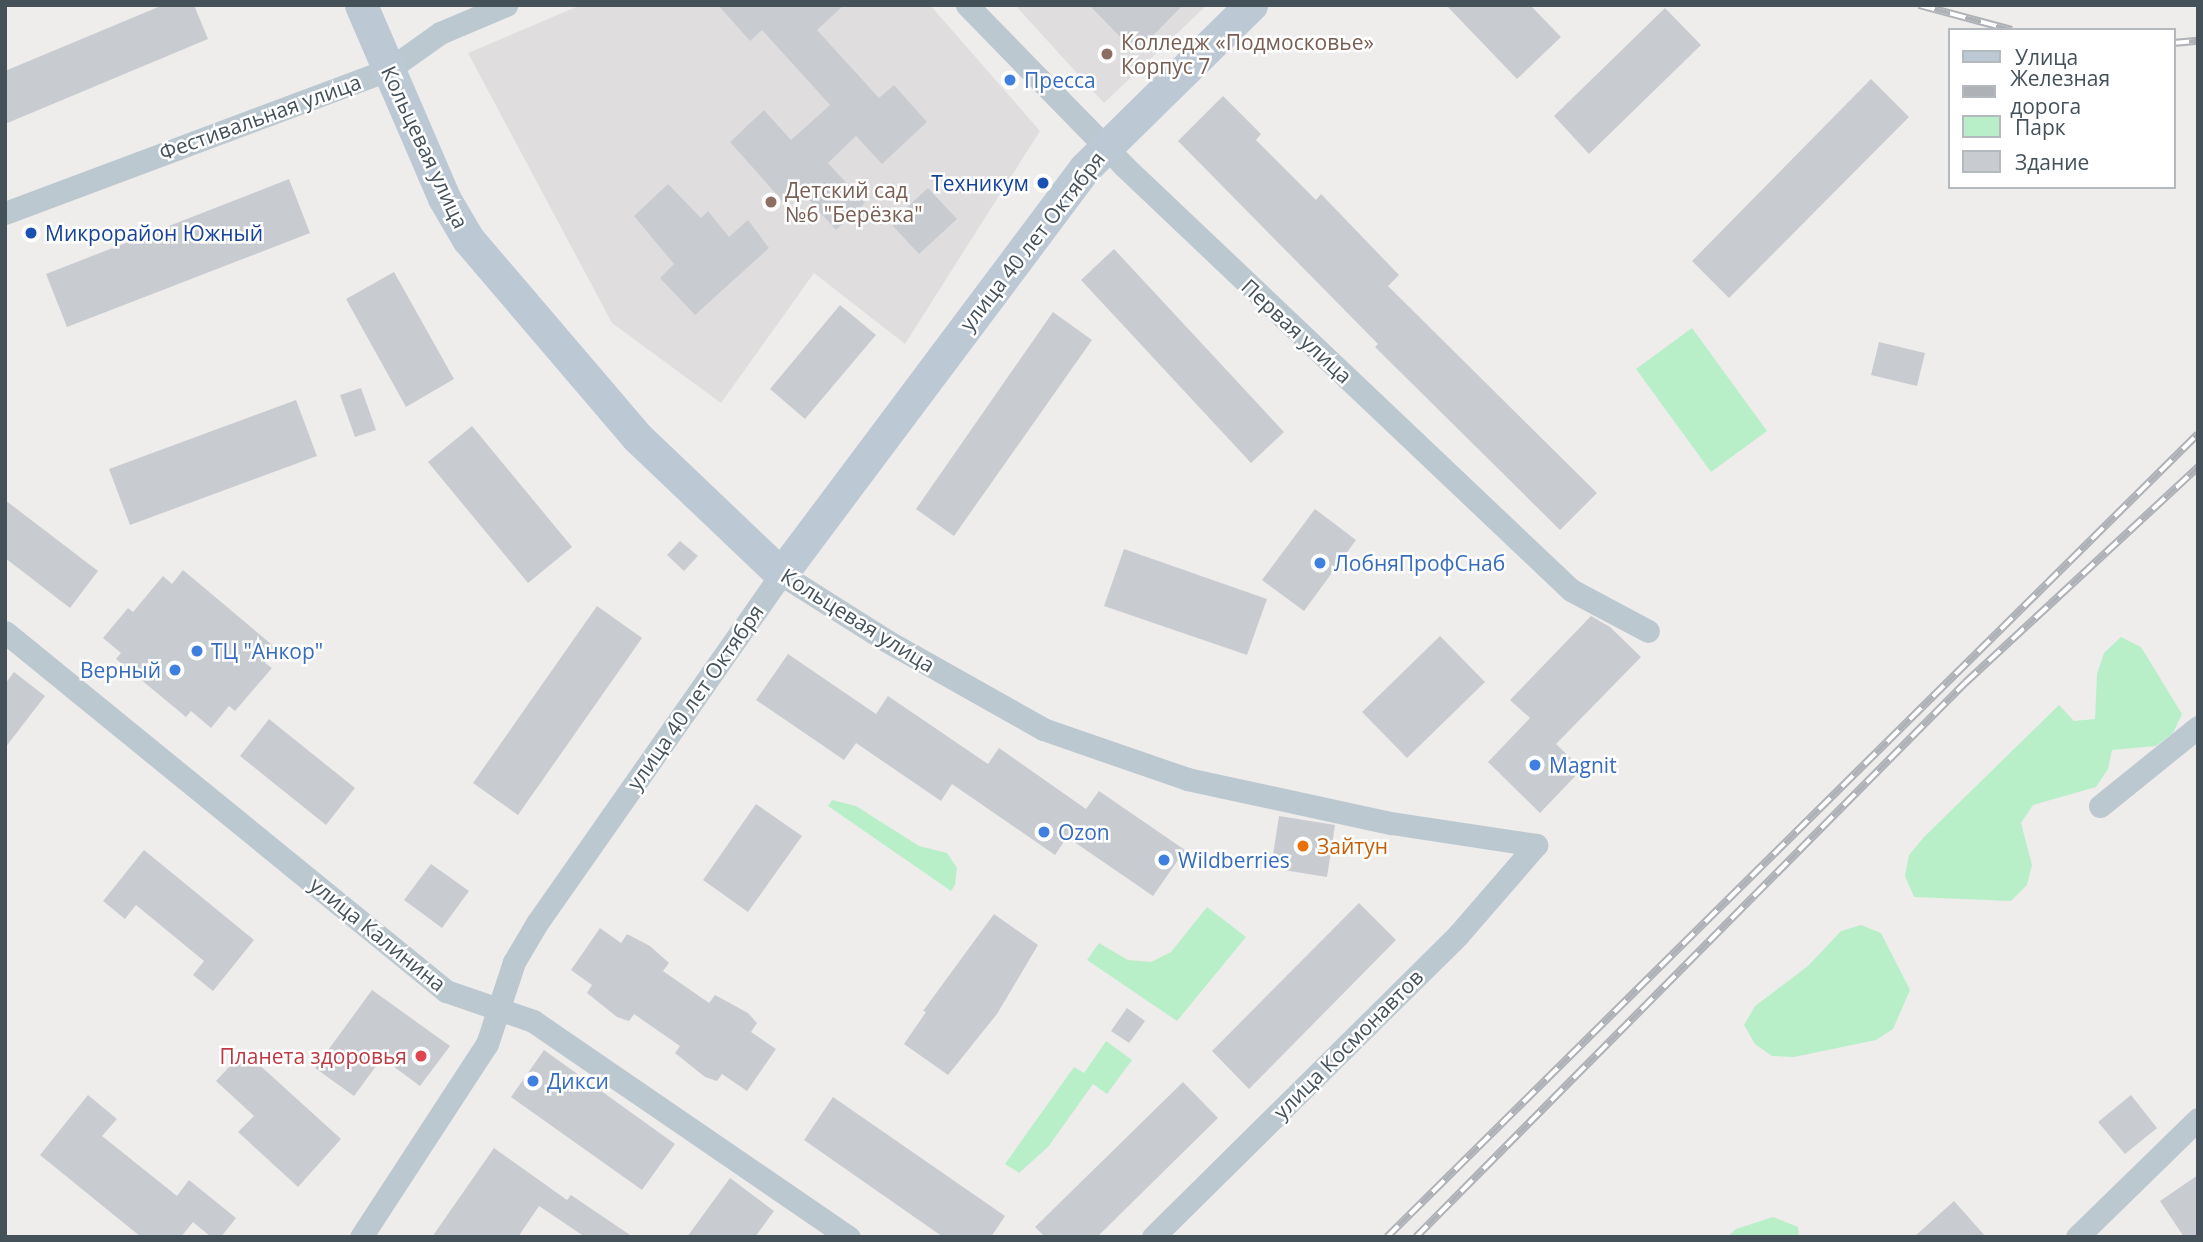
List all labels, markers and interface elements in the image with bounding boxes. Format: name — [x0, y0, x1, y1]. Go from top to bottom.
legend — [1948, 28, 2175, 189]
place label: Колледж «Подмосковье» Корпус 7 — [1121, 29, 1374, 79]
text: Улица — [2015, 43, 2078, 71]
marker: Колледж «Подмосковье» Корпус 7 — [1099, 46, 1115, 62]
street label: Кольцевая улица — [376, 62, 474, 232]
text: Железная дорога — [2010, 64, 2110, 120]
place label: Пресса — [1024, 67, 1096, 93]
street label: Фестивальная улица — [156, 69, 364, 165]
marker: Пресса — [1002, 72, 1018, 88]
text: Парк — [2015, 113, 2066, 141]
street label: улица 40 лет Октября — [954, 146, 1110, 336]
text: Здание — [2015, 148, 2089, 176]
place label: Техникум — [931, 170, 1029, 196]
marker: Техникум — [1035, 175, 1051, 191]
place label: Детский сад №6 "Берёзка" — [785, 177, 923, 227]
marker: Детский сад №6 "Берёзка" — [763, 194, 779, 210]
place label: Микрорайон Южный — [45, 220, 263, 246]
marker: Микрорайон Южный — [23, 225, 39, 241]
street label: Первая улица — [1237, 274, 1357, 388]
place label: ЛобняПрофСнаб — [1334, 550, 1505, 576]
marker: ЛобняПрофСнаб — [1312, 555, 1328, 571]
street label: Кольцевая улица — [777, 563, 939, 677]
street label: улица 40 лет Октября — [621, 599, 769, 795]
place label: ТЦ "Анкор" — [211, 638, 323, 664]
marker: ТЦ "Анкор" — [189, 643, 205, 659]
place label: Верный — [80, 657, 161, 683]
marker: Верный — [167, 662, 183, 678]
place label: Magnit — [1549, 752, 1617, 778]
marker: Magnit — [1527, 757, 1543, 773]
place label: Ozon — [1058, 819, 1110, 845]
marker: Ozon — [1036, 824, 1052, 840]
place label: Зайтун — [1317, 833, 1388, 859]
marker: Зайтун — [1295, 838, 1311, 854]
place label: Wildberries — [1178, 847, 1290, 873]
marker: Wildberries — [1156, 852, 1172, 868]
street label: улица Калинина — [305, 871, 451, 997]
street label: улица Космонавтов — [1268, 964, 1428, 1124]
place label: Планета здоровья — [220, 1043, 407, 1069]
marker: Планета здоровья — [413, 1048, 429, 1064]
place label: Дикси — [547, 1068, 609, 1094]
marker: Дикси — [525, 1073, 541, 1089]

